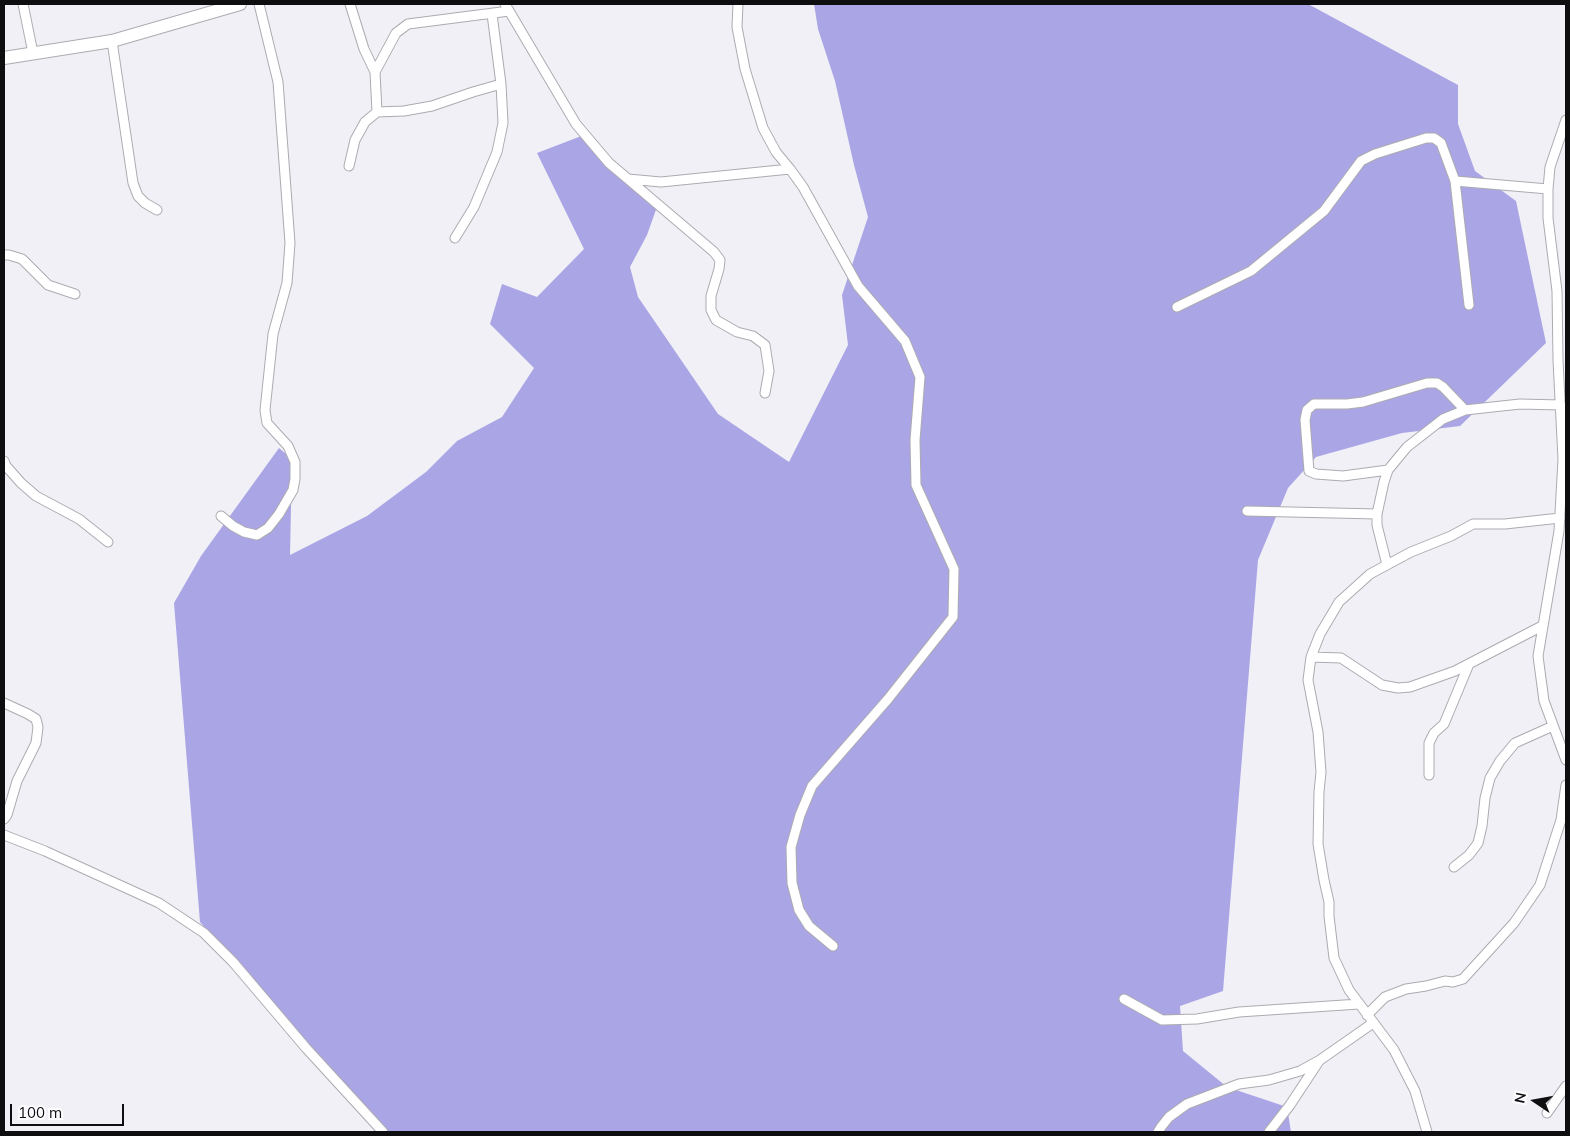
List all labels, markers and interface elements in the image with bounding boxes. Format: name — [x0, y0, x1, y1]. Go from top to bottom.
north arrow — [1510, 1076, 1560, 1126]
text: N — [1510, 1091, 1530, 1105]
scale bar — [12, 1094, 126, 1126]
text: 100 m — [18, 1103, 62, 1122]

